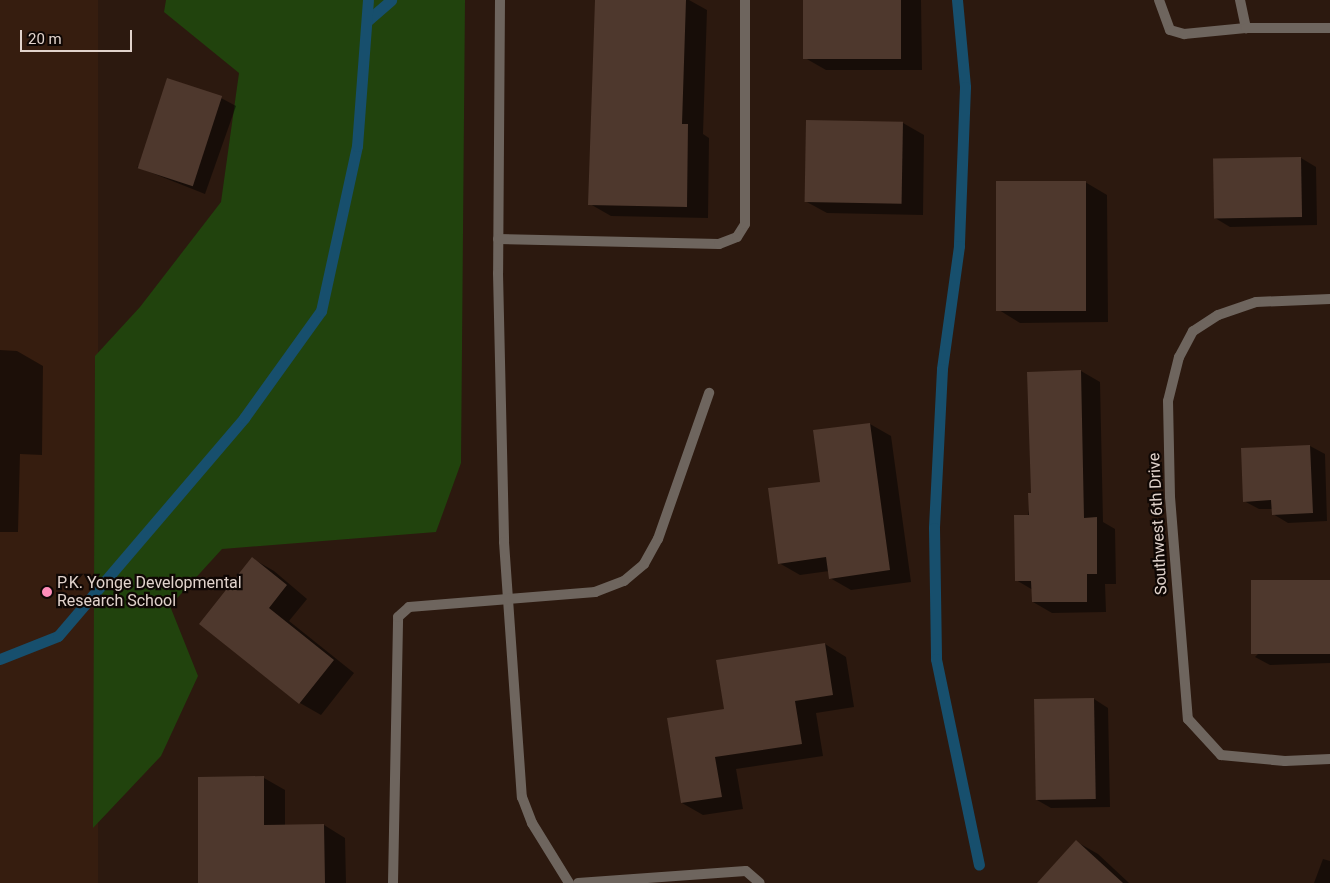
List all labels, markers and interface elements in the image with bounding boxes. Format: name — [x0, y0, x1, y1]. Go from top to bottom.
scale bar — [22, 20, 135, 52]
text: 20 m — [28, 30, 62, 48]
street label: Southwest 6th Drive — [1145, 452, 1171, 596]
place label: P.K. Yonge Developmental Research School — [57, 573, 242, 611]
marker: P.K. Yonge Developmental Research School — [41, 586, 53, 598]

